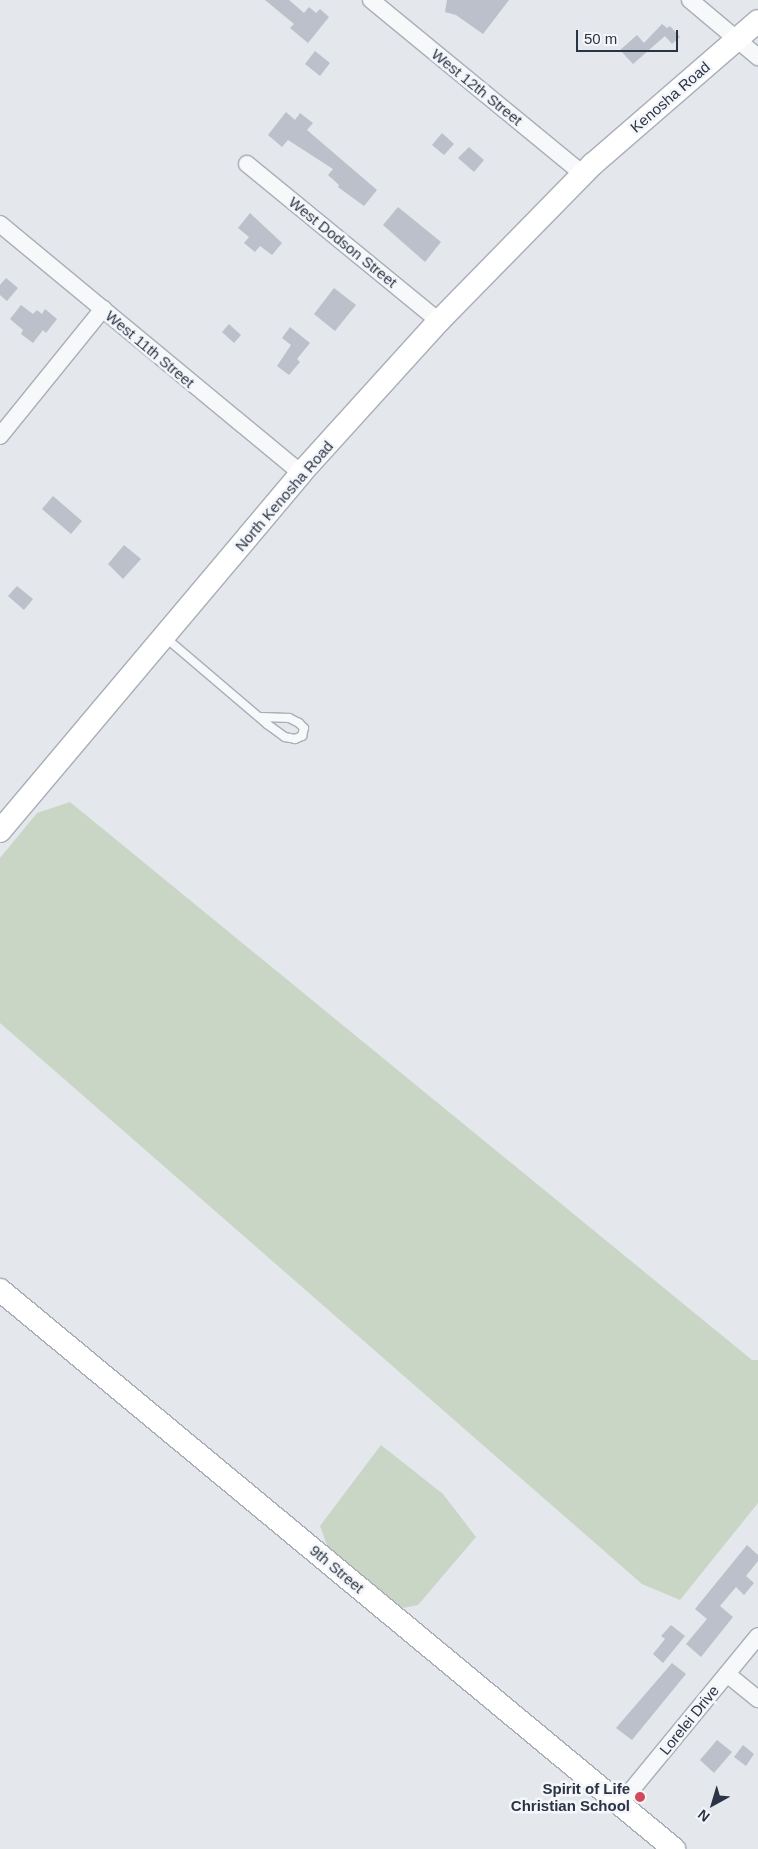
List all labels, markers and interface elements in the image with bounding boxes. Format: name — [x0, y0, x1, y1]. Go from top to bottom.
scale bar — [578, 20, 680, 52]
text: 50 m — [584, 30, 617, 47]
street label: West 12th Street — [428, 45, 526, 129]
street label: Kenosha Road — [627, 58, 713, 136]
street label: West Dodson Street — [285, 193, 401, 291]
street label: West 11th Street — [102, 307, 198, 391]
street label: North Kenosha Road — [231, 437, 337, 555]
street label: 9th Street — [306, 1541, 368, 1597]
street label: Lorelei Drive — [656, 1682, 722, 1758]
place label: Spirit of Life Christian School — [511, 1779, 630, 1814]
north arrow — [688, 1779, 738, 1829]
marker: Spirit of Life Christian School — [634, 1791, 646, 1803]
text: N — [695, 1806, 713, 1825]

